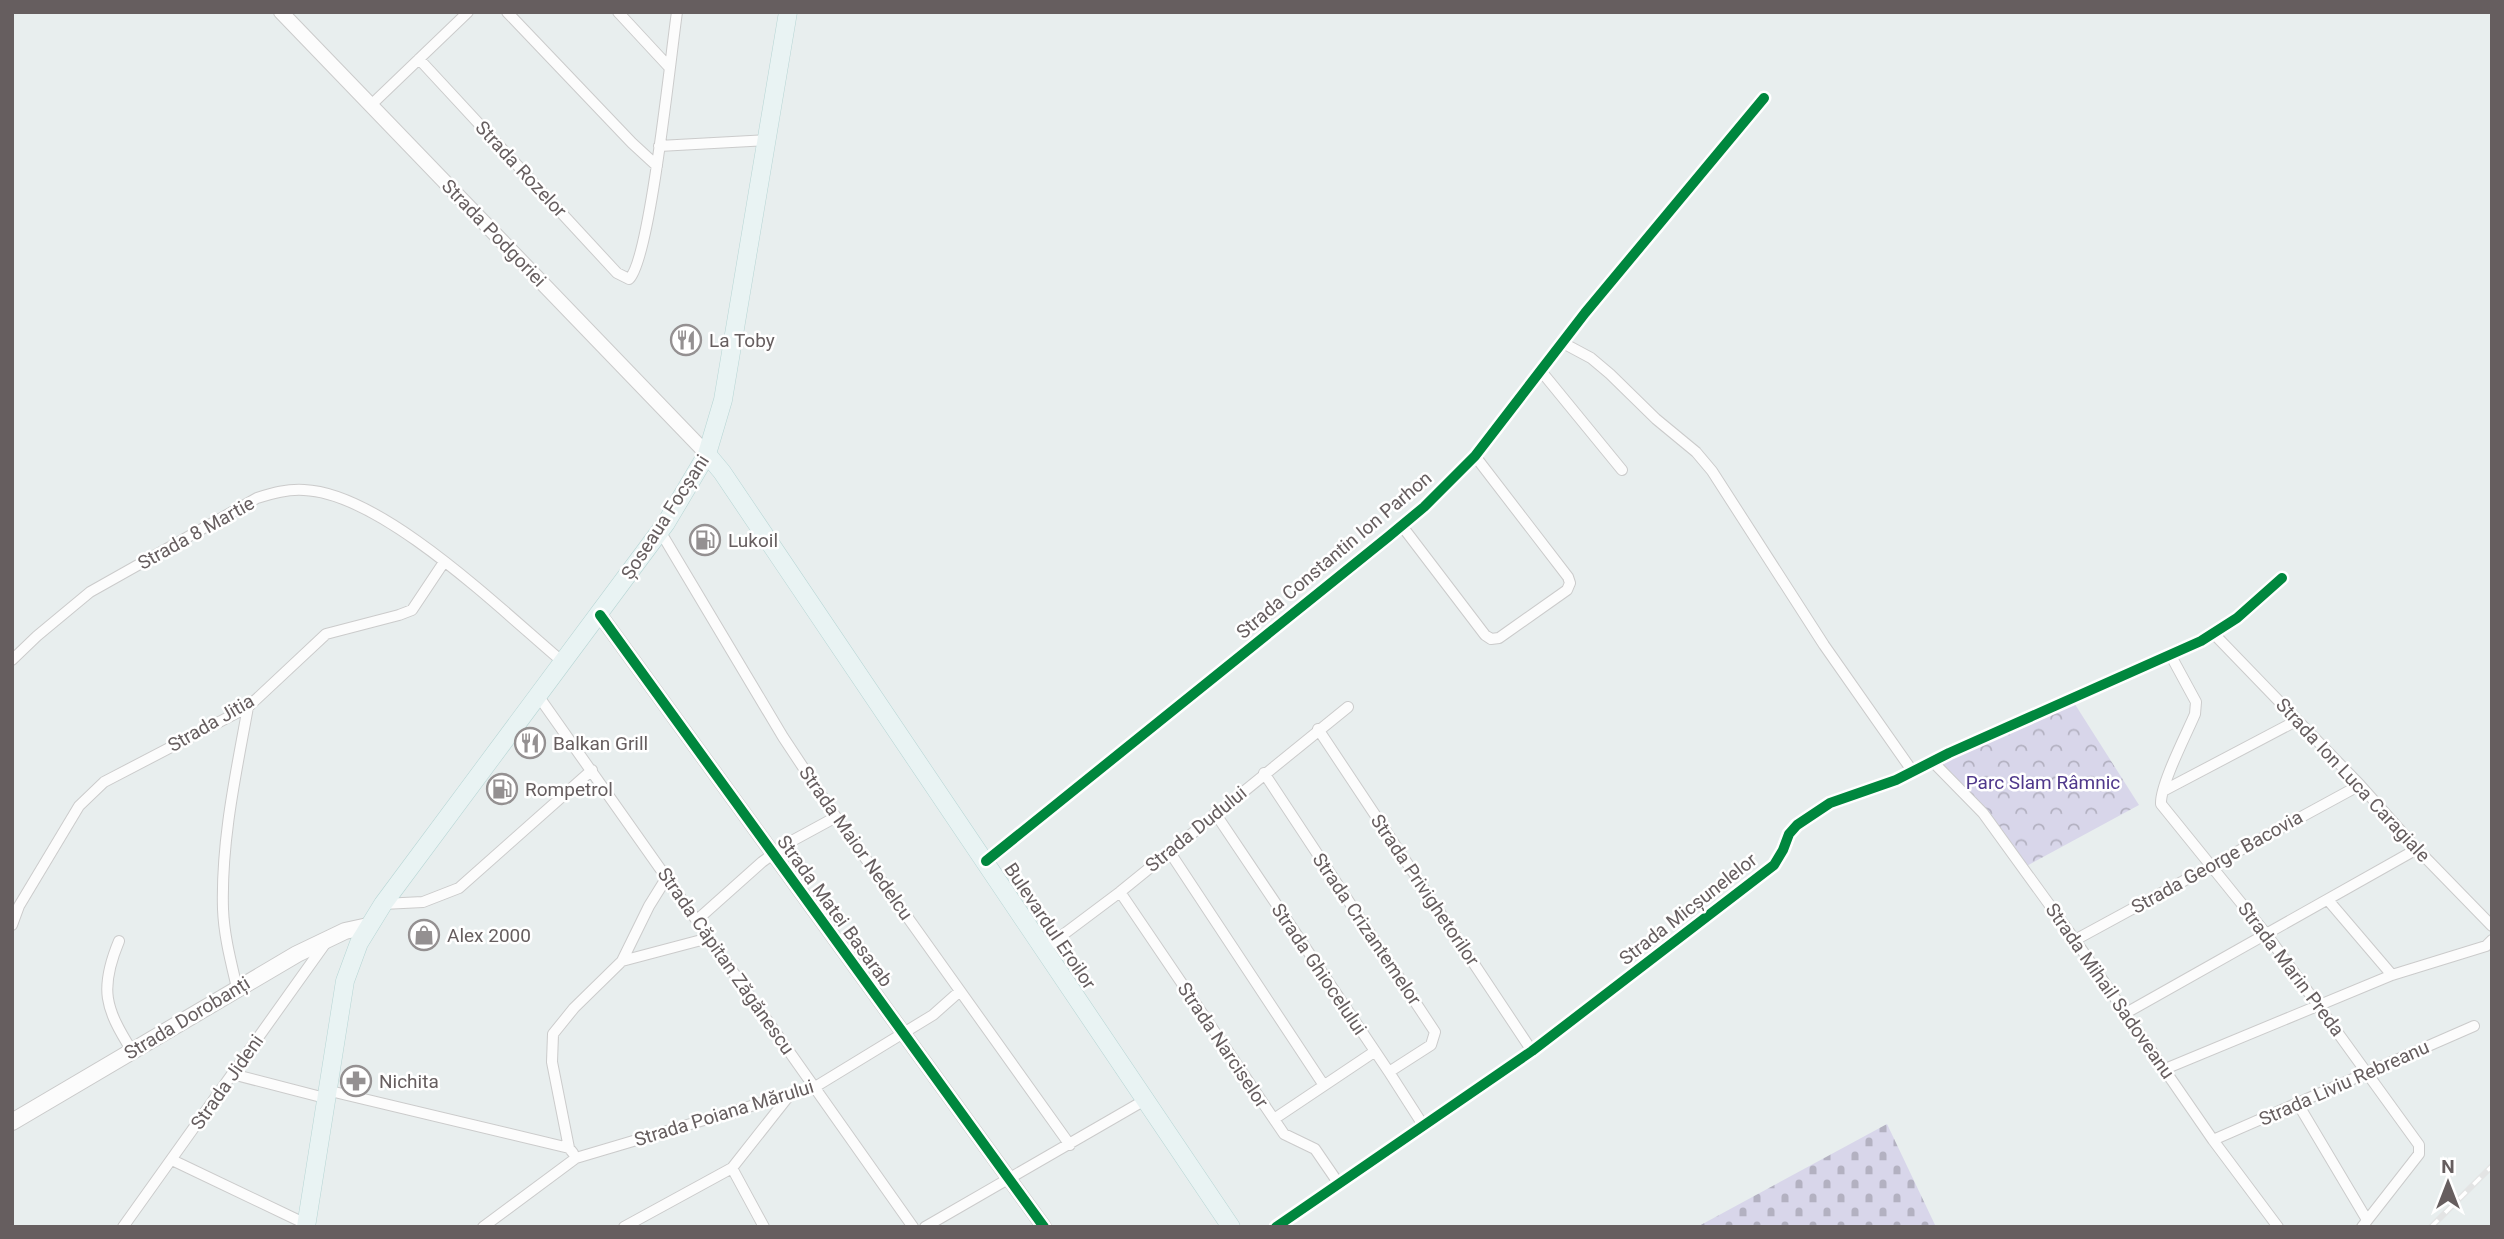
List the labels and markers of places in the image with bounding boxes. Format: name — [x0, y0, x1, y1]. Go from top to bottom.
restaurant icon: La Toby — [669, 323, 703, 357]
place label: La Toby — [709, 329, 775, 352]
fuel station icon: Lukoil — [688, 523, 722, 557]
place label: Lukoil — [728, 529, 778, 552]
restaurant icon: Balkan Grill — [513, 726, 547, 760]
place label: Balkan Grill — [553, 732, 648, 755]
fuel station icon: Rompetrol — [485, 772, 519, 806]
place label: Rompetrol — [525, 778, 613, 801]
shop icon: Alex 2000 — [407, 918, 441, 952]
place label: Alex 2000 — [447, 924, 531, 947]
pharmacy icon: Nichita — [339, 1064, 373, 1098]
place label: Nichita — [379, 1070, 439, 1093]

